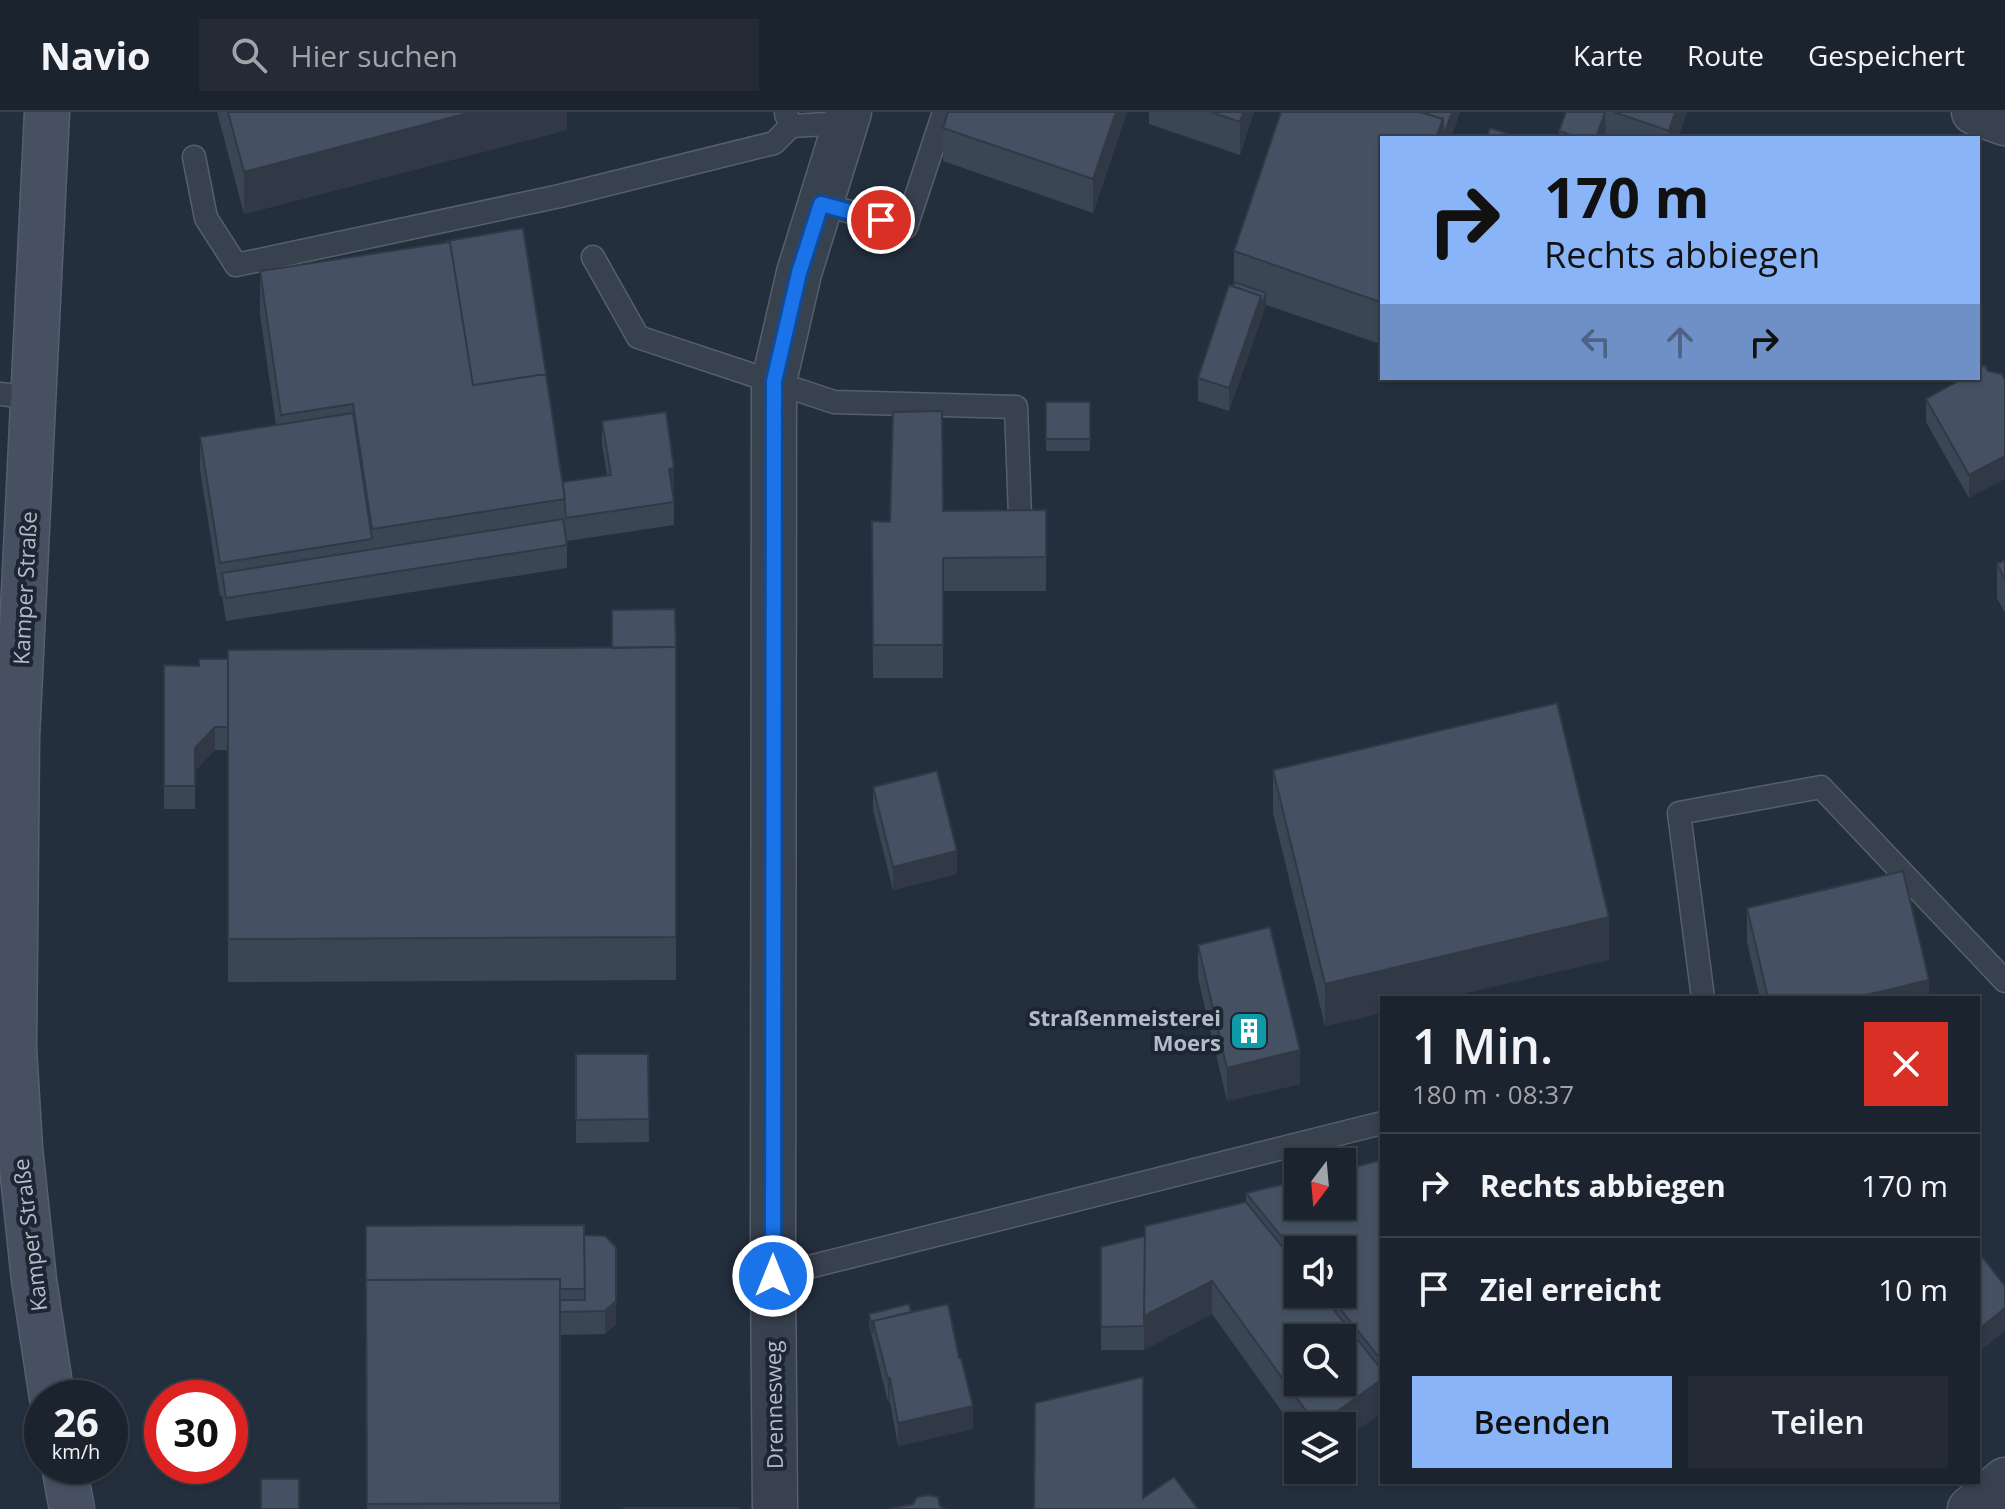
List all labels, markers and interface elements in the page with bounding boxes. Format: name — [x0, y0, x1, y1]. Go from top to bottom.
search box — [199, 19, 759, 91]
text: Navio — [40, 29, 151, 81]
icon: search — [227, 33, 271, 77]
text: Hier suchen — [291, 35, 458, 76]
text: Karte — [1573, 36, 1643, 74]
text: Route — [1687, 36, 1764, 74]
text: Gespeichert — [1808, 36, 1965, 74]
text: 170 m — [1544, 158, 1710, 234]
icon: right — [1412, 168, 1516, 272]
pin — [847, 186, 915, 254]
icon: arrive — [859, 198, 903, 242]
text: Rechts abbiegen — [1544, 230, 1820, 279]
icon: left — [1574, 320, 1618, 364]
icon: ahead — [1658, 320, 1702, 364]
icon: right — [1742, 320, 1786, 364]
street label: Kamper Straße — [5, 510, 43, 666]
place label: Straßenmeisterei Moers — [1028, 1002, 1221, 1057]
building icon: Straßenmeisterei Moers — [1228, 1010, 1270, 1052]
text: 1 Min. — [1412, 1013, 1553, 1078]
button: close — [1864, 1022, 1948, 1106]
text: 180 m · 08:37 — [1412, 1076, 1574, 1112]
north arrow — [1284, 1148, 1356, 1220]
map controls — [1284, 1148, 1356, 1484]
street label: Kamper Straße — [5, 1157, 53, 1313]
icon: right — [1412, 1163, 1456, 1207]
text: Rechts abbiegen — [1480, 1165, 1726, 1206]
text: 170 m — [1861, 1165, 1948, 1206]
position arrow — [731, 1234, 815, 1318]
button: sound — [1284, 1236, 1356, 1308]
icon: arrive — [1412, 1267, 1456, 1311]
text: Ziel erreicht — [1480, 1269, 1661, 1310]
text: 10 m — [1878, 1269, 1948, 1310]
button: search — [1284, 1324, 1356, 1396]
street label: Drennesweg — [757, 1340, 789, 1470]
button: Beenden — [1412, 1376, 1672, 1468]
button: Teilen — [1688, 1376, 1948, 1468]
speed limit sign: 30 — [144, 1380, 248, 1484]
text: 26 — [53, 1394, 99, 1449]
button: layers — [1284, 1412, 1356, 1484]
text: km/h — [52, 1438, 100, 1465]

